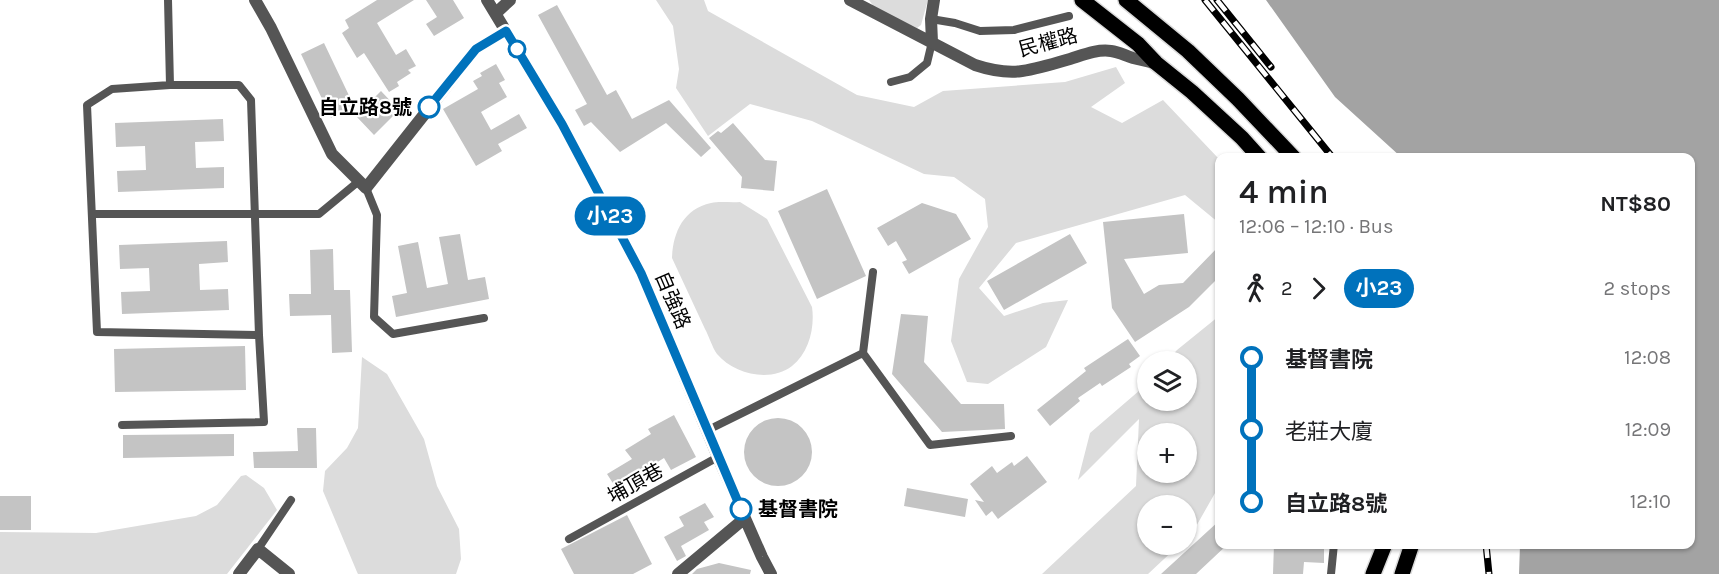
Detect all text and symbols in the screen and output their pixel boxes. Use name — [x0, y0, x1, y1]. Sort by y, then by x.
street label: 民權路 — [1016, 24, 1080, 61]
unlabelled marker — [508, 40, 526, 58]
place label: 自立路8號 — [319, 96, 412, 119]
marker: 自立路8號 — [418, 96, 440, 118]
text: 4 min — [1239, 173, 1329, 211]
text: NT$80 — [1600, 191, 1671, 217]
line badge: 小23 — [576, 196, 644, 236]
text: 小23 — [587, 204, 633, 228]
text: 12:06 – 12:10 · Bus — [1239, 215, 1394, 238]
street label: 自強路 — [650, 268, 695, 332]
icon: walk — [1239, 272, 1272, 305]
icon: forward — [1302, 272, 1335, 305]
text: 小23 — [1356, 276, 1402, 300]
text: 2 — [1281, 277, 1293, 300]
text: 2 stops — [1604, 277, 1671, 300]
text: 12:08 — [1624, 346, 1671, 369]
text: 基督書院 — [1285, 347, 1373, 373]
map controls — [1137, 351, 1197, 555]
button: layers — [1137, 351, 1197, 411]
text: 12:09 — [1625, 418, 1671, 441]
text: 老莊大廈 — [1285, 419, 1373, 445]
button: + — [1137, 423, 1197, 483]
street label: 埔頂巷 — [603, 459, 667, 508]
text: 12:10 — [1630, 490, 1671, 513]
text: 自立路8號 — [1285, 491, 1387, 517]
button: − — [1137, 495, 1197, 555]
marker: 基督書院 — [730, 498, 752, 520]
place label: 基督書院 — [758, 498, 838, 521]

